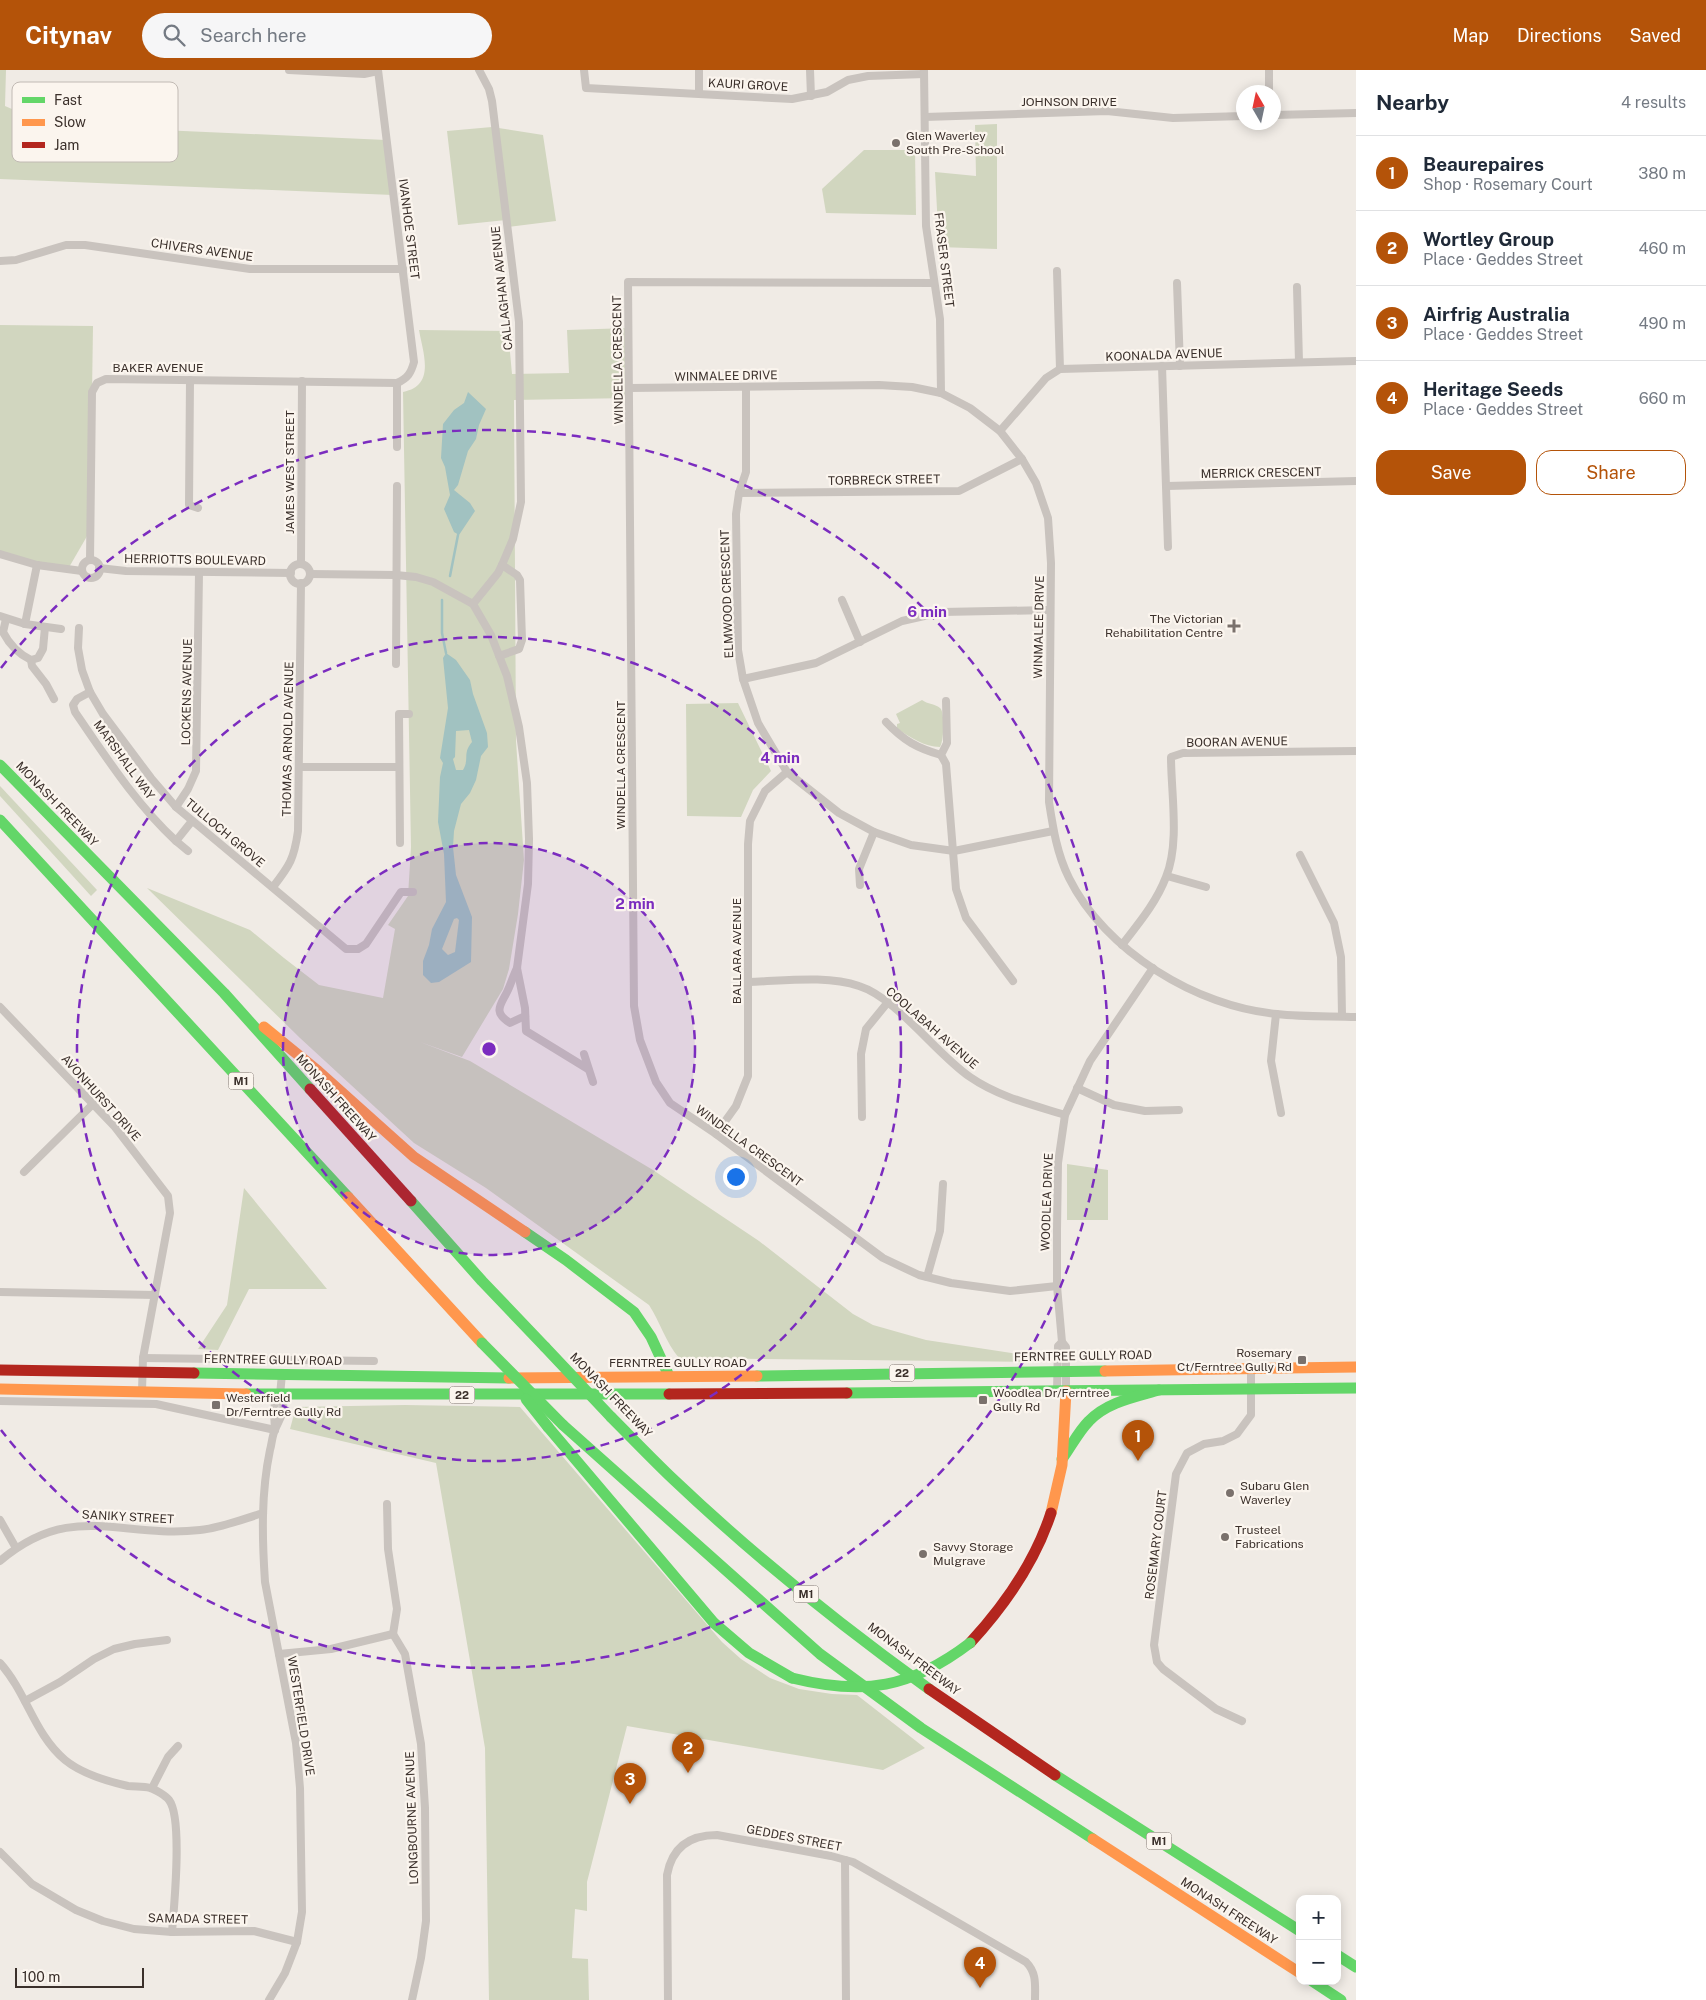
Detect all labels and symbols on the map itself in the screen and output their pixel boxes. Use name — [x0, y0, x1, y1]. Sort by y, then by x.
street label: KAURI GROVE — [708, 76, 788, 94]
legend — [12, 82, 178, 162]
north arrow — [1236, 85, 1281, 130]
text: Fast — [54, 92, 82, 108]
street label: JOHNSON DRIVE — [1021, 95, 1117, 109]
text: Slow — [54, 114, 86, 130]
place label: Glen Waverley South Pre-School — [906, 129, 1005, 157]
text: Jam — [54, 137, 79, 153]
marker: Glen Waverley South Pre-School — [890, 137, 902, 149]
street label: IVANHOE STREET — [396, 178, 422, 280]
street label: FRASER STREET — [931, 212, 957, 308]
street label: CALLAGHAN AVENUE — [489, 225, 515, 351]
street label: CHIVERS AVENUE — [150, 236, 254, 264]
street label: WINDELLA CRESCENT — [610, 295, 626, 425]
street label: KOONALDA AVENUE — [1105, 346, 1223, 364]
street label: BAKER AVENUE — [113, 361, 203, 375]
street label: WINMALEE DRIVE — [674, 368, 778, 384]
street label: JAMES WEST STREET — [283, 410, 297, 534]
street label: MERRICK CRESCENT — [1200, 465, 1322, 481]
street label: TORBRECK STREET — [828, 472, 940, 488]
street label: ELMWOOD CRESCENT — [718, 529, 736, 659]
street label: HERRIOTTS BOULEVARD — [124, 552, 266, 568]
street label: WINMALEE DRIVE — [1031, 575, 1047, 679]
text: 6 min — [907, 603, 947, 620]
place label: The Victorian Rehabilitation Centre — [1105, 612, 1223, 640]
marker: The Victorian Rehabilitation Centre — [1227, 619, 1241, 633]
street label: LOCKENS AVENUE — [179, 638, 195, 746]
street label: THOMAS ARNOLD AVENUE — [280, 661, 296, 817]
street label: WINDELLA CRESCENT — [614, 701, 628, 829]
street label: MARSHALL WAY — [91, 718, 158, 803]
street label: BOORAN AVENUE — [1186, 734, 1288, 750]
text: 4 min — [760, 749, 800, 766]
street label: MONASH FREEWAY — [13, 759, 101, 850]
street label: TULLOCH GROVE — [182, 796, 268, 870]
text: 2 min — [615, 895, 655, 912]
street label: BALLARA AVENUE — [730, 898, 744, 1004]
street label: COOLABAH AVENUE — [883, 984, 981, 1072]
centre of rings — [480, 1040, 498, 1058]
street label: AVONHURST DRIVE — [58, 1052, 144, 1144]
street label: MONASH FREEWAY — [293, 1052, 379, 1145]
road number: M1 — [228, 1072, 254, 1089]
street label: WINDELLA CRESCENT — [693, 1102, 805, 1190]
street label: WOODLEA DRIVE — [1038, 1153, 1056, 1251]
your location — [723, 1164, 749, 1190]
place label: Rosemary Ct/Ferntree Gully Rd — [1177, 1346, 1293, 1374]
street label: FERNTREE GULLY ROAD — [1014, 1348, 1152, 1364]
street label: MONASH FREEWAY — [567, 1350, 655, 1441]
street label: FERNTREE GULLY ROAD — [204, 1352, 342, 1368]
marker: Rosemary Ct/Ferntree Gully Rd — [1296, 1354, 1308, 1366]
street label: FERNTREE GULLY ROAD — [609, 1356, 747, 1370]
road number: 22 — [890, 1365, 914, 1382]
road number: 22 — [450, 1386, 474, 1404]
place label: Woodlea Dr/Ferntree Gully Rd — [993, 1386, 1110, 1414]
place label: Westerfield Dr/Ferntree Gully Rd — [226, 1391, 341, 1419]
marker: Woodlea Dr/Ferntree Gully Rd — [977, 1394, 989, 1406]
marker: Westerfield Dr/Ferntree Gully Rd — [210, 1399, 222, 1411]
pin: 1 — [1122, 1420, 1154, 1461]
place label: Subaru Glen Waverley — [1240, 1479, 1309, 1507]
marker: Subaru Glen Waverley — [1224, 1487, 1236, 1499]
street label: ROSEMARY COURT — [1142, 1490, 1170, 1600]
street label: SANIKY STREET — [81, 1508, 175, 1526]
place label: Trusteel Fabrications — [1235, 1523, 1304, 1551]
marker: Trusteel Fabrications — [1219, 1531, 1231, 1543]
place label: Savvy Storage Mulgrave — [933, 1540, 1014, 1568]
marker: Savvy Storage Mulgrave — [917, 1548, 929, 1560]
road number: M1 — [794, 1586, 818, 1602]
street label: MONASH FREEWAY — [865, 1620, 964, 1699]
street label: WESTERFIELD DRIVE — [285, 1655, 317, 1777]
pin: 2 — [672, 1732, 704, 1773]
street label: LONGBOURNE AVENUE — [403, 1751, 421, 1885]
pin: 3 — [614, 1763, 646, 1804]
street label: GEDDES STREET — [745, 1822, 843, 1854]
road number: M1 — [1146, 1832, 1172, 1850]
street label: MONASH FREEWAY — [1178, 1875, 1280, 1948]
street label: SAMADA STREET — [148, 1911, 248, 1927]
pin: 4 — [964, 1947, 996, 1988]
scale bar — [15, 1965, 144, 1988]

